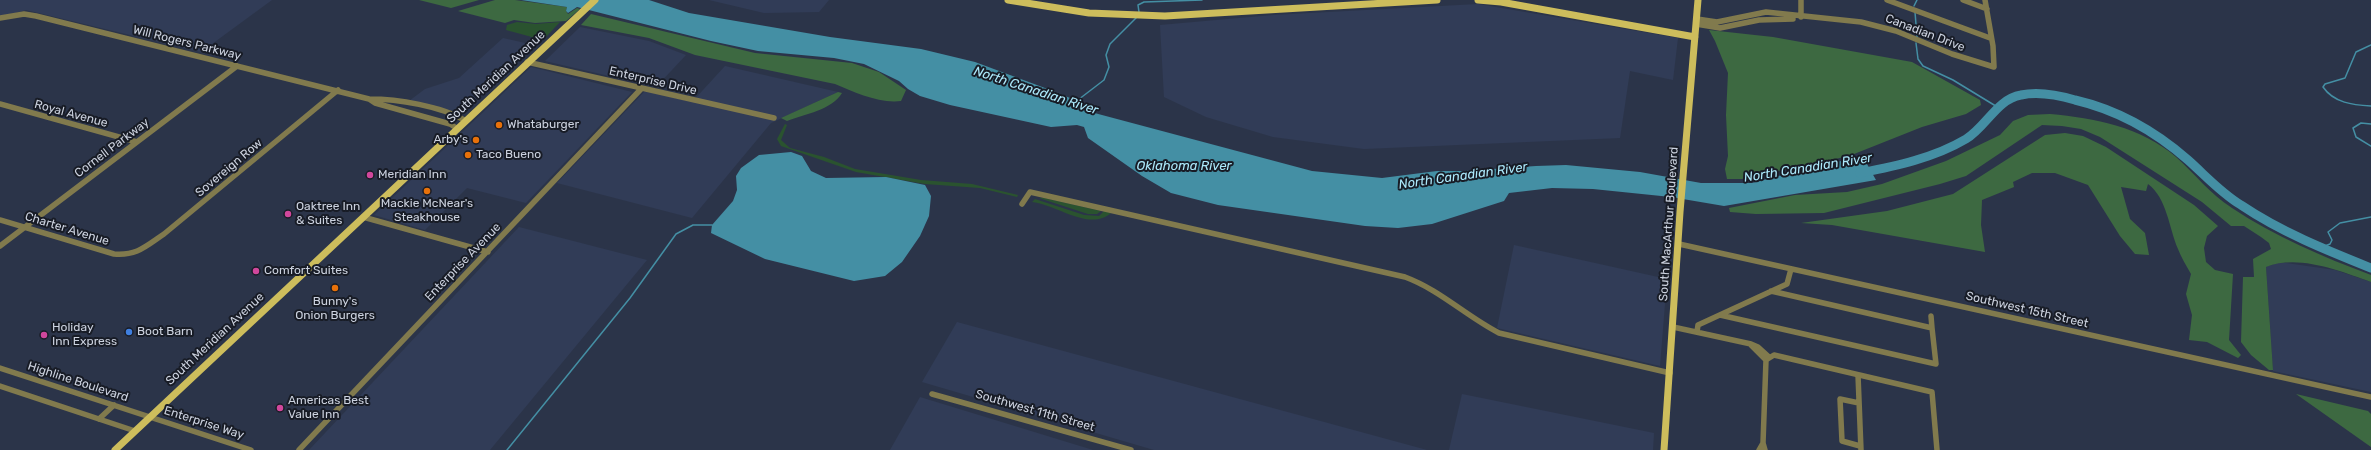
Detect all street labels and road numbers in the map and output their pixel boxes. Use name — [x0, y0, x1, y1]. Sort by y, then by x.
street label: Canadian Drive — [1883, 11, 1967, 55]
street label: Will Rogers Parkway — [131, 23, 243, 63]
street label: South Meridian Avenue — [444, 28, 548, 126]
street label: Enterprise Drive — [608, 64, 698, 98]
street label: Royal Avenue — [33, 97, 109, 131]
street label: Cornell Parkway — [72, 115, 152, 181]
street label: Sovereign Row — [193, 136, 265, 200]
street label: South MacArthur Boulevard — [1656, 146, 1682, 302]
street label: Charter Avenue — [23, 209, 111, 249]
street label: Enterprise Avenue — [422, 220, 504, 304]
street label: Southwest 15th Street — [1964, 289, 2090, 331]
street label: South Meridian Avenue — [163, 290, 267, 388]
street label: Highline Boulevard — [26, 359, 130, 405]
street label: Southwest 11th Street — [974, 387, 1096, 435]
street label: Enterprise Way — [162, 403, 246, 443]

